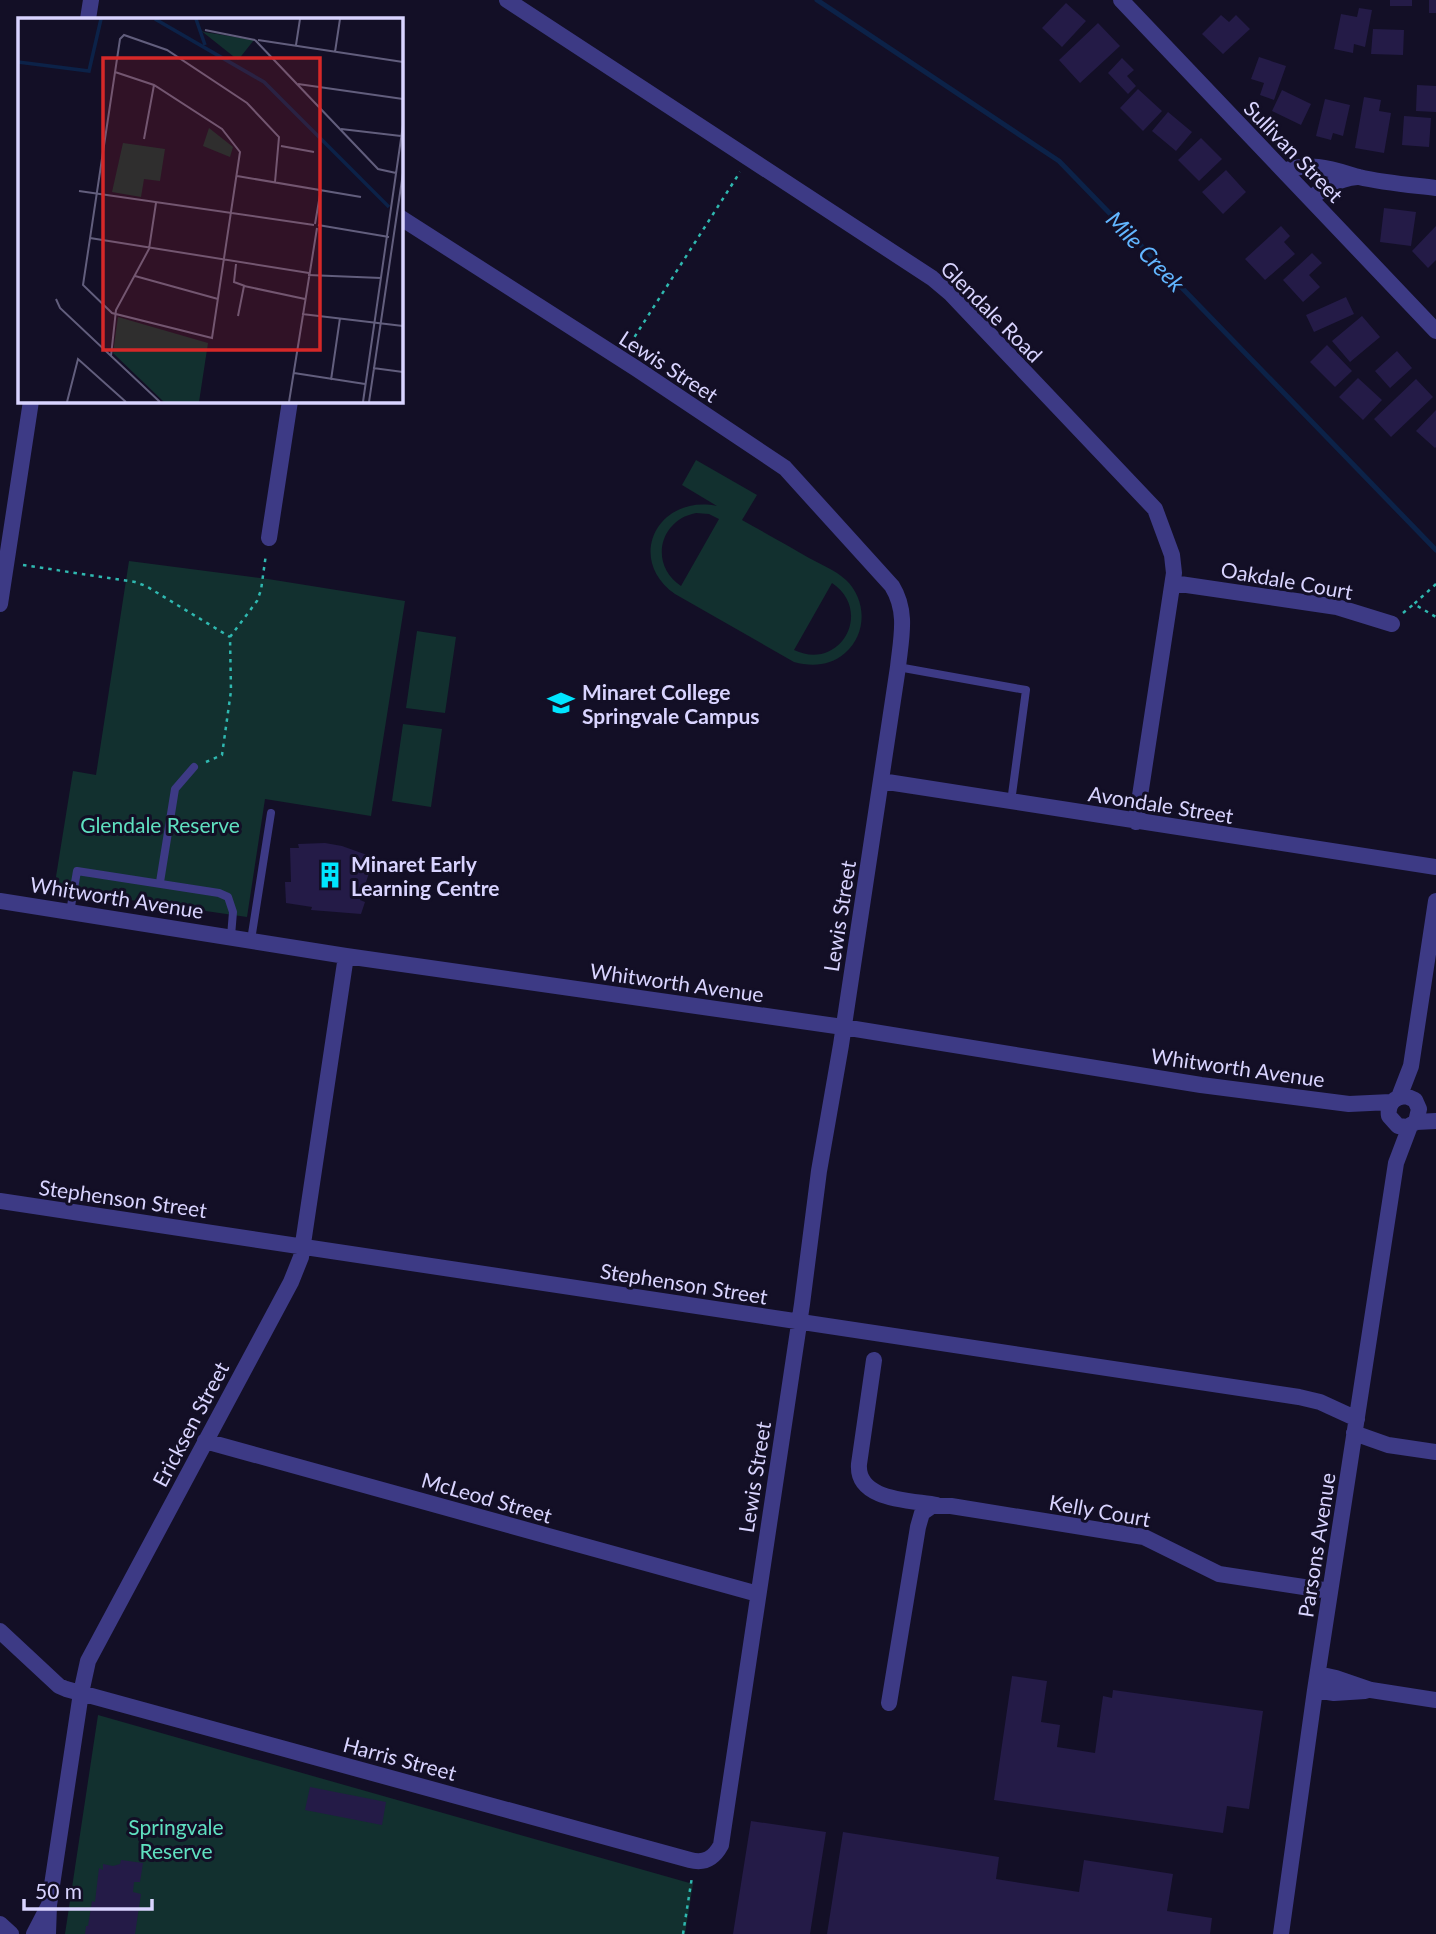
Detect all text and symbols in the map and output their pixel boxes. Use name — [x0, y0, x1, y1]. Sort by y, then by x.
inset map — [18, 18, 402, 402]
street label: Sullivan Street — [1239, 95, 1349, 207]
water label: Mile Creek — [1101, 205, 1192, 298]
street label: Glendale Road — [936, 255, 1048, 367]
street label: Lewis Street — [615, 325, 723, 407]
street label: Oakdale Court — [1219, 556, 1355, 604]
place label: Minaret College Springvale Campus — [582, 679, 760, 728]
school or university icon: Minaret College Springvale Campus — [546, 688, 576, 718]
street label: Avondale Street — [1087, 780, 1236, 828]
park label: Glendale Reserve — [80, 812, 240, 837]
place label: Minaret Early Learning Centre — [351, 851, 499, 900]
street label: Lewis Street — [818, 858, 860, 973]
building icon: Minaret Early Learning Centre — [315, 860, 345, 890]
street label: Whitworth Avenue — [28, 871, 206, 923]
street label: Whitworth Avenue — [588, 957, 766, 1007]
street label: Whitworth Avenue — [1149, 1042, 1327, 1092]
street label: Stephenson Street — [37, 1174, 209, 1222]
street label: Stephenson Street — [599, 1257, 770, 1309]
street label: Ericksen Street — [147, 1357, 234, 1491]
street label: Lewis Street — [733, 1419, 775, 1534]
street label: McLeod Street — [419, 1466, 556, 1528]
street label: Parsons Avenue — [1292, 1471, 1340, 1619]
street label: Kelly Court — [1047, 1489, 1153, 1531]
street label: Harris Street — [341, 1731, 460, 1785]
park label: Springvale Reserve — [128, 1814, 224, 1863]
scale bar — [24, 1868, 152, 1912]
text: 50 m — [35, 1878, 82, 1903]

